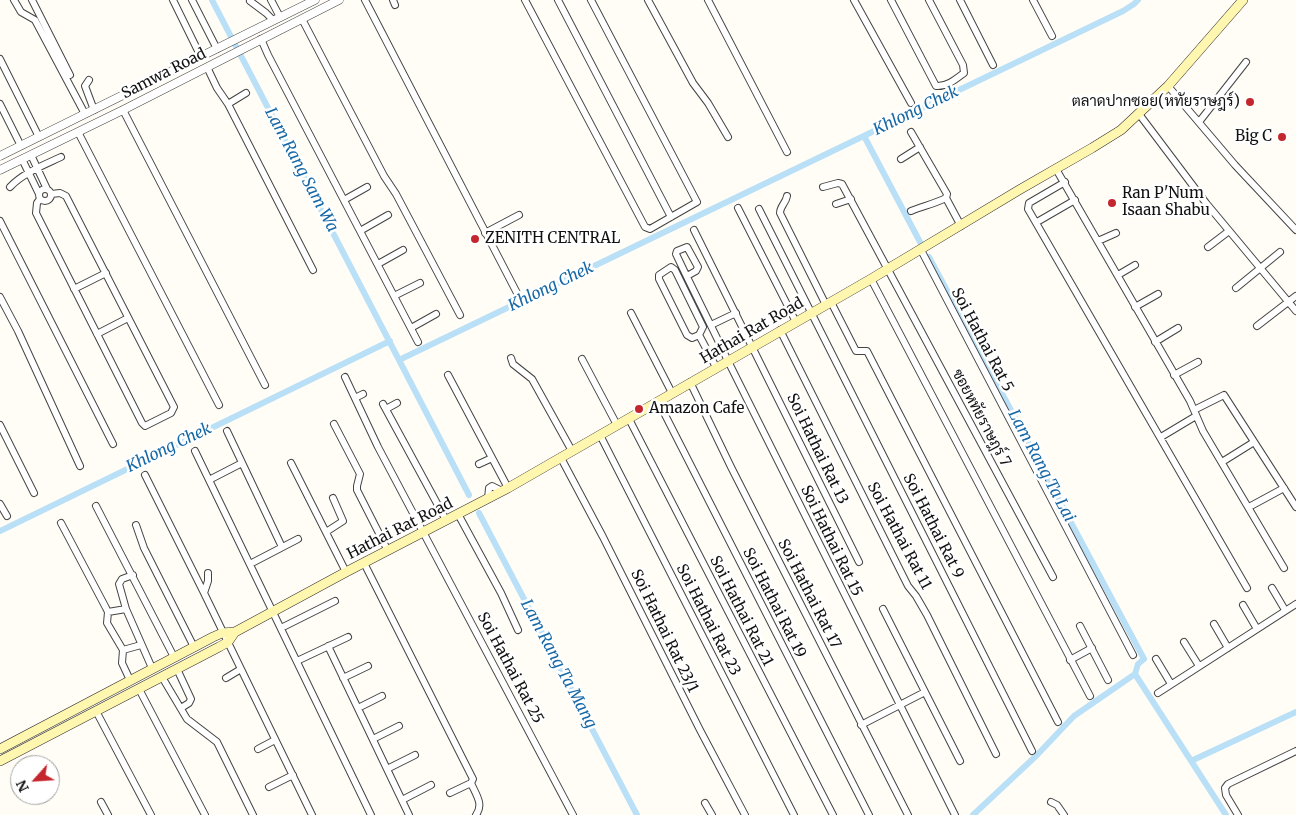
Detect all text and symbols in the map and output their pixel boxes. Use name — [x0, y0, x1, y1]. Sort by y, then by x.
street label: Samwa Road — [119, 45, 209, 103]
water label: Khlong Chek — [870, 82, 962, 140]
place label: ตลาดปากซอย(หทัยราษฎร์) — [1072, 93, 1240, 111]
marker: ตลาดปากซอย(หทัยราษฎร์) — [1244, 96, 1256, 108]
water label: Lam Rang Sam Wa — [260, 105, 342, 235]
place label: Big C — [1235, 128, 1272, 146]
marker: Big C — [1276, 131, 1288, 143]
place label: Ran P'Num Isaan Shabu — [1122, 185, 1210, 220]
marker: Ran P'Num Isaan Shabu — [1106, 197, 1118, 209]
place label: ZENITH CENTRAL — [485, 230, 620, 248]
marker: ZENITH CENTRAL — [469, 233, 481, 245]
water label: Khlong Chek — [505, 258, 597, 316]
street label: Soi Hathai Rat 5 — [947, 285, 1017, 395]
street label: Hathai Rat Road — [697, 294, 807, 368]
street label: ซอยหทัยราษฎร์ 7 — [948, 366, 1014, 470]
street label: Soi Hathai Rat 13 — [782, 391, 852, 507]
place label: Amazon Cafe — [649, 400, 744, 418]
marker: Amazon Cafe — [633, 403, 645, 415]
water label: Lam Rang Ta Lai — [1003, 407, 1079, 525]
water label: Khlong Chek — [123, 419, 215, 477]
street label: Soi Hathai Rat 9 — [899, 471, 967, 581]
street label: Soi Hathai Rat 11 — [863, 479, 935, 593]
street label: Soi Hathai Rat 15 — [796, 483, 866, 599]
street label: Hathai Rat Road — [344, 495, 456, 563]
street label: Soi Hathai Rat 17 — [774, 536, 844, 652]
street label: Soi Hathai Rat 19 — [738, 545, 810, 661]
street label: Soi Hathai Rat 21 — [705, 553, 777, 669]
street label: Soi Hathai Rat 23 — [672, 561, 744, 679]
street label: Soi Hathai Rat 23/1 — [626, 567, 702, 695]
water label: Lam Rang Ta Mang — [516, 596, 600, 732]
street label: Soi Hathai Rat 25 — [473, 609, 547, 727]
north arrow — [10, 755, 60, 805]
text: N — [12, 777, 33, 795]

